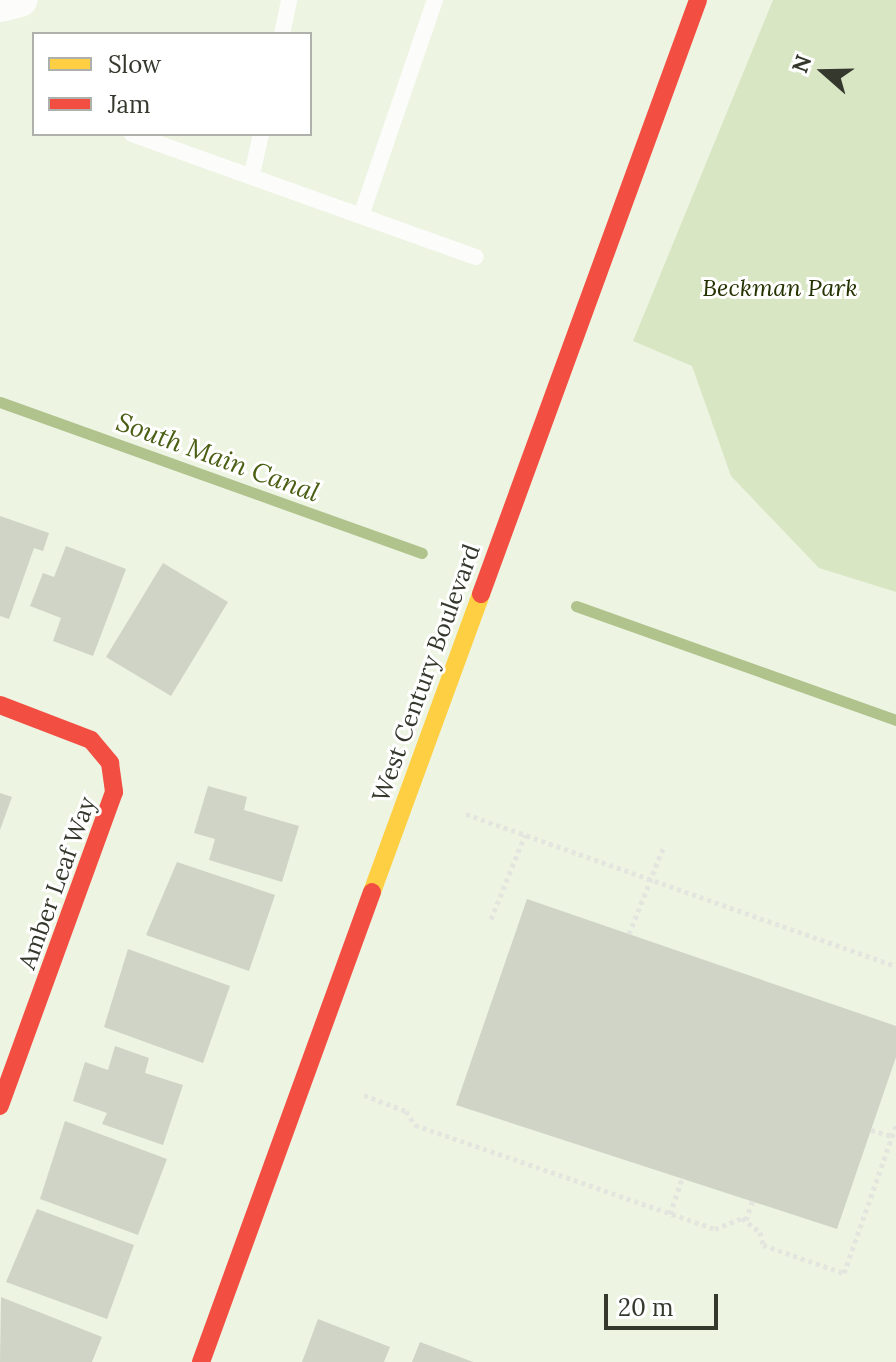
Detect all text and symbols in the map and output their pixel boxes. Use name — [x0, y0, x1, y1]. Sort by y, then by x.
legend — [32, 32, 312, 136]
north arrow — [784, 32, 864, 112]
text: Slow — [108, 49, 161, 80]
text: N — [785, 51, 818, 77]
text: Jam — [108, 89, 150, 120]
park label: Beckman Park — [702, 274, 858, 302]
water label: South Main Canal — [112, 406, 324, 508]
street label: West Century Boulevard — [366, 540, 486, 806]
street label: Amber Leaf Way — [12, 793, 102, 973]
scale bar — [608, 1278, 722, 1328]
text: 20 m — [618, 1292, 674, 1323]

